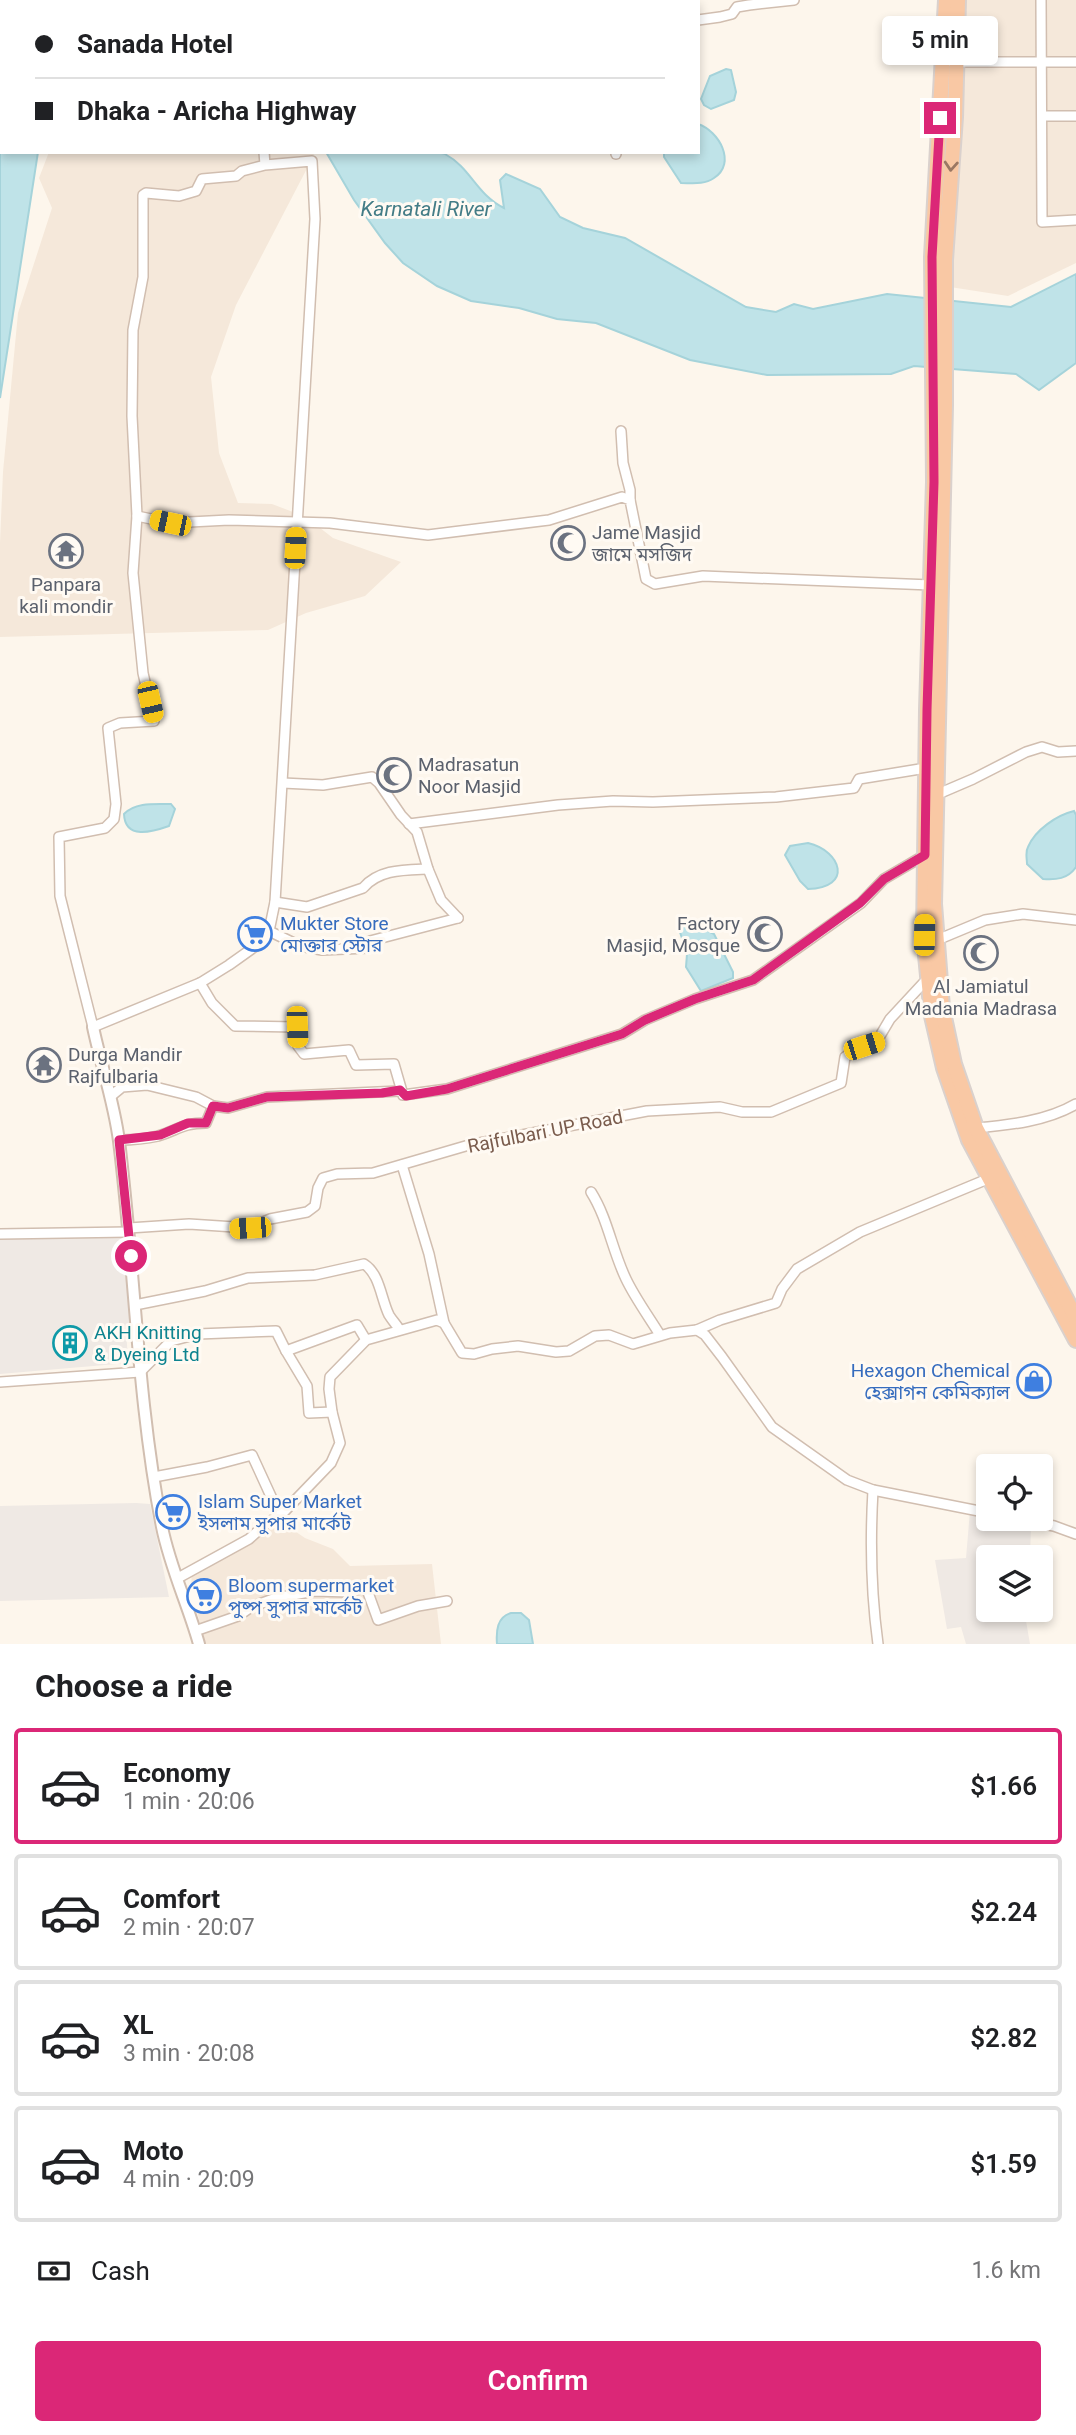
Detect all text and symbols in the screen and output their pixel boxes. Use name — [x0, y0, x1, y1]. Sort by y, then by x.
callout: 5 min — [882, 17, 998, 66]
text: 5 min — [911, 27, 969, 54]
text: Sanada Hotel — [77, 29, 233, 59]
text: Dhaka - Aricha Highway — [77, 96, 356, 126]
route end — [924, 102, 956, 134]
one-way arrow — [944, 161, 959, 172]
water label: Karnatali River — [361, 197, 493, 221]
car — [148, 508, 193, 538]
place label: Jame Masjid জামে মসজিদ — [591, 521, 701, 566]
mosque icon: Jame Masjid জামে মসজিদ — [549, 524, 587, 562]
car — [284, 526, 307, 570]
temple icon: Panpara kali mondir — [47, 532, 85, 570]
place label: Panpara kali mondir — [19, 573, 113, 618]
car — [136, 679, 165, 725]
place label: Madrasatun Noor Masjid — [418, 753, 521, 798]
mosque icon: Madrasatun Noor Masjid — [375, 756, 413, 794]
place label: Mukter Store মোক্তার স্টোর — [280, 912, 389, 957]
place label: Factory Masjid, Mosque — [606, 912, 740, 957]
car — [914, 914, 935, 956]
supermarket icon: Mukter Store মোক্তার স্টোর — [236, 915, 274, 953]
mosque icon: Factory Masjid, Mosque — [746, 915, 784, 953]
mosque icon: Al Jamiatul Madania Madrasa — [962, 934, 1000, 972]
place label: Al Jamiatul Madania Madrasa — [905, 975, 1057, 1020]
car — [286, 1006, 309, 1048]
car — [841, 1030, 888, 1062]
place label: Durga Mandir Rajfulbaria — [68, 1043, 183, 1088]
temple icon: Durga Mandir Rajfulbaria — [25, 1046, 63, 1084]
street label: Rajfulbari UP Road — [466, 1105, 625, 1158]
car — [229, 1216, 272, 1240]
route start — [115, 1240, 147, 1272]
place label: AKH Knitting & Dyeing Ltd — [94, 1321, 202, 1366]
building icon: AKH Knitting & Dyeing Ltd — [51, 1324, 89, 1362]
place label: Hexagon Chemical হেক্সাগন কেমিক্যাল — [851, 1359, 1011, 1404]
shop icon: Hexagon Chemical হেক্সাগন কেমিক্যাল — [1015, 1362, 1053, 1400]
map controls — [976, 1454, 1053, 1622]
button: locate — [976, 1454, 1053, 1531]
place label: Islam Super Market ইসলাম সুপার মার্কেট — [197, 1490, 362, 1535]
supermarket icon: Islam Super Market ইসলাম সুপার মার্কেট — [154, 1493, 192, 1531]
button: layers — [976, 1545, 1053, 1622]
place label: Bloom supermarket পুষ্প সুপার মার্কেট — [228, 1574, 394, 1619]
supermarket icon: Bloom supermarket পুষ্প সুপার মার্কেট — [185, 1577, 223, 1615]
text: Choose a ride — [35, 1667, 232, 1705]
icon: car — [39, 1755, 102, 1818]
text: Economy — [123, 1758, 230, 1788]
text: $1.66 — [970, 1771, 1037, 1801]
text: 1 min · 20:06 — [123, 1788, 255, 1815]
icon: car — [39, 1881, 102, 1944]
text: Comfort — [123, 1884, 220, 1914]
text: $2.24 — [970, 1897, 1037, 1927]
text: 2 min · 20:07 — [123, 1914, 255, 1941]
icon: car — [39, 2007, 102, 2070]
text: XL — [123, 2010, 154, 2040]
text: $2.82 — [970, 2023, 1037, 2053]
text: 3 min · 20:08 — [123, 2040, 255, 2067]
icon: car — [39, 2133, 102, 2196]
text: Moto — [123, 2136, 184, 2166]
text: $1.59 — [970, 2149, 1037, 2179]
text: 4 min · 20:09 — [123, 2166, 255, 2193]
icon: cash — [35, 2252, 73, 2290]
text: Cash — [91, 2256, 150, 2286]
text: 1.6 km — [972, 2257, 1041, 2284]
button: Confirm — [35, 2341, 1041, 2421]

